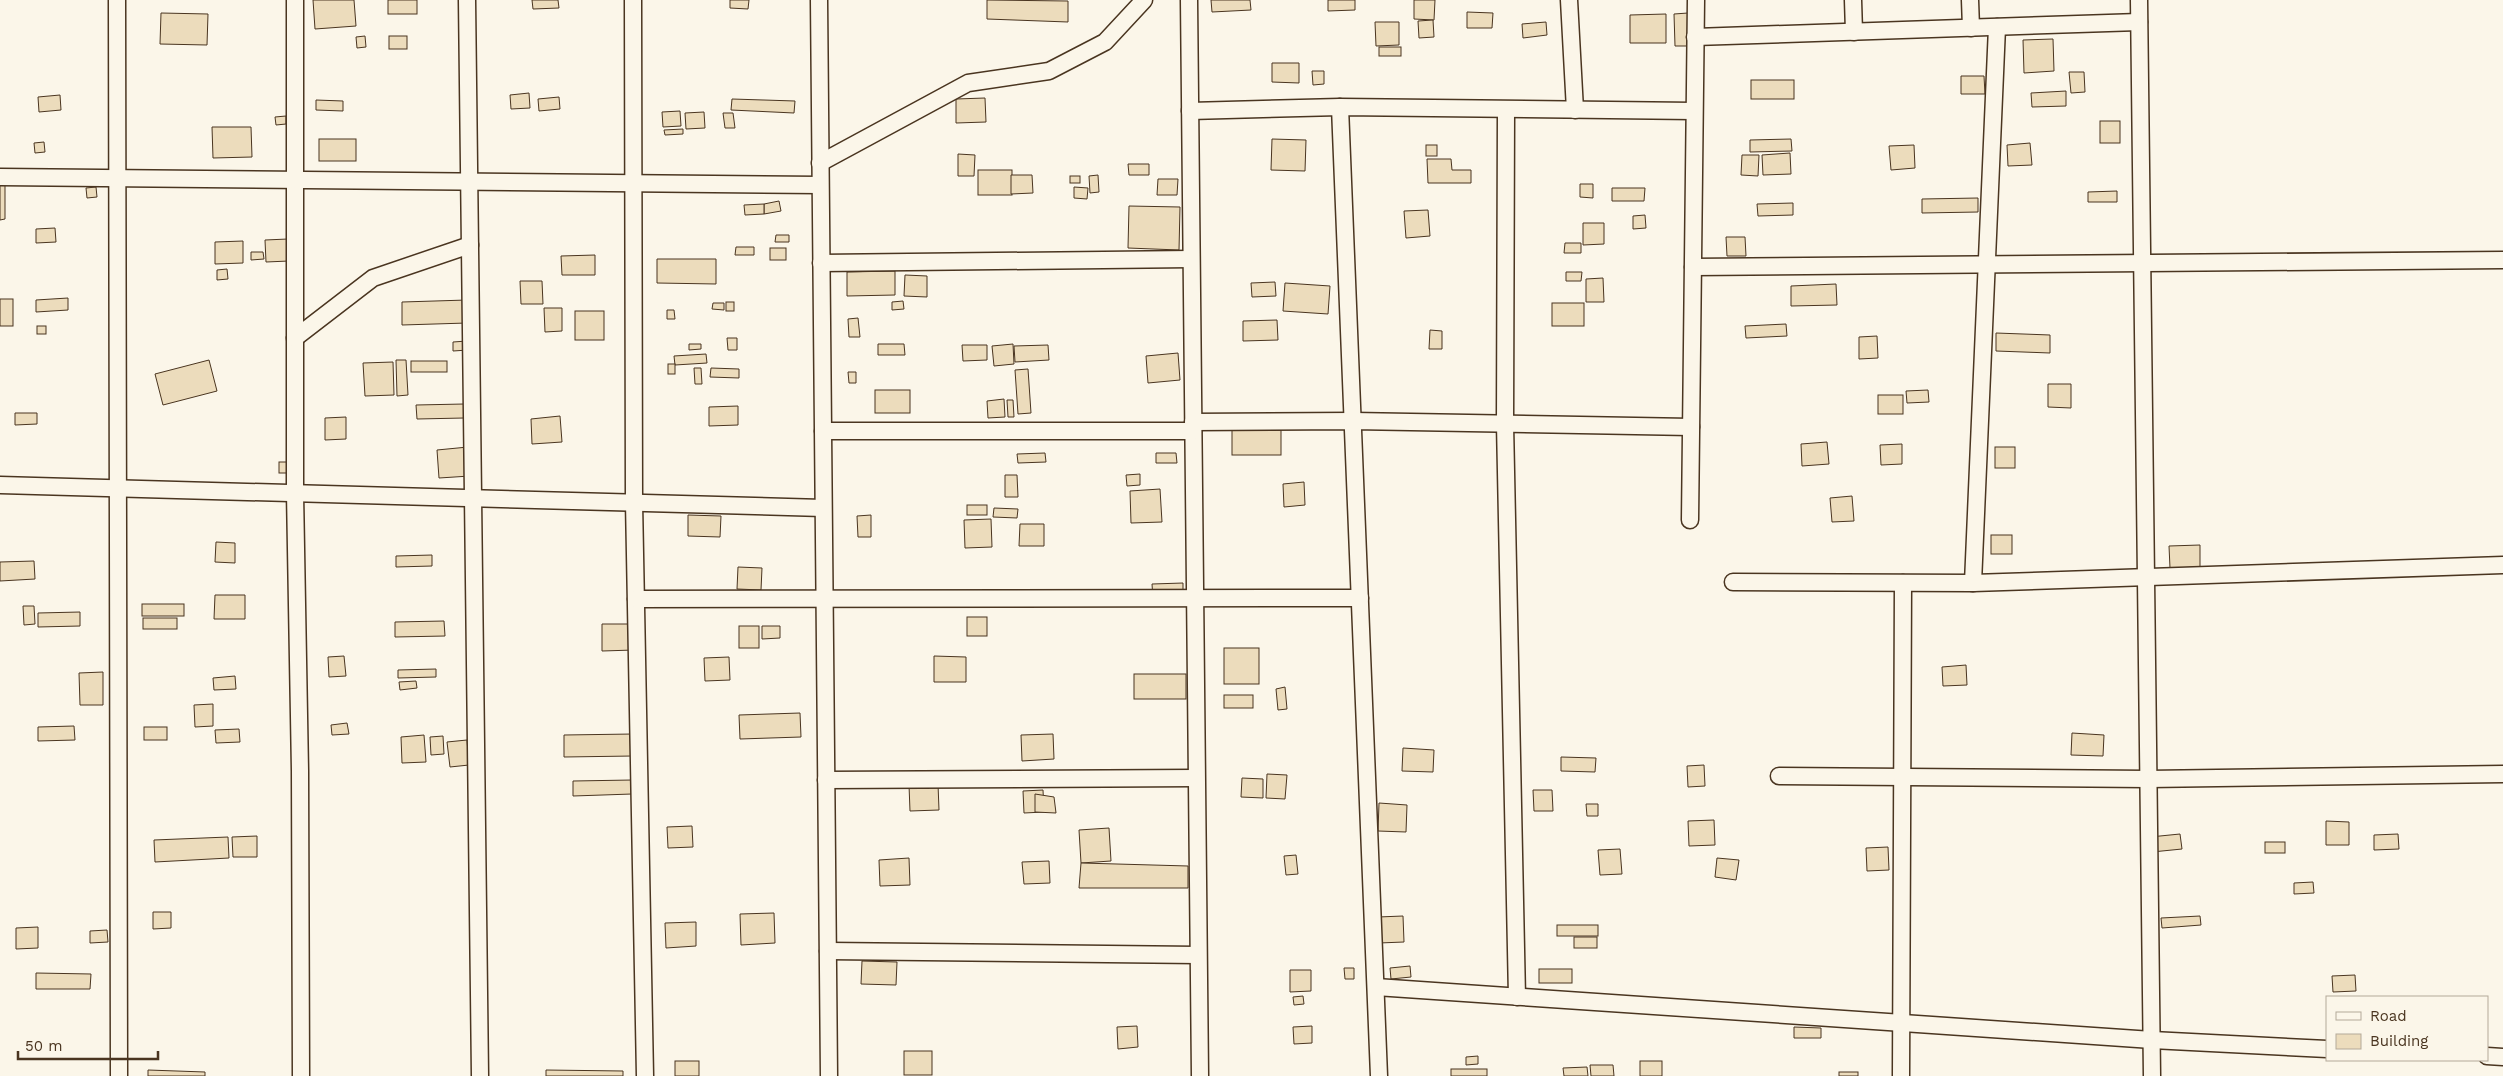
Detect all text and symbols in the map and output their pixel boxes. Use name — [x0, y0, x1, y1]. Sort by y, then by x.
legend — [2326, 996, 2488, 1061]
text: Road — [2370, 1007, 2407, 1025]
scale bar — [18, 1028, 158, 1060]
text: Building — [2370, 1032, 2428, 1050]
text: 50 m — [25, 1037, 62, 1055]

